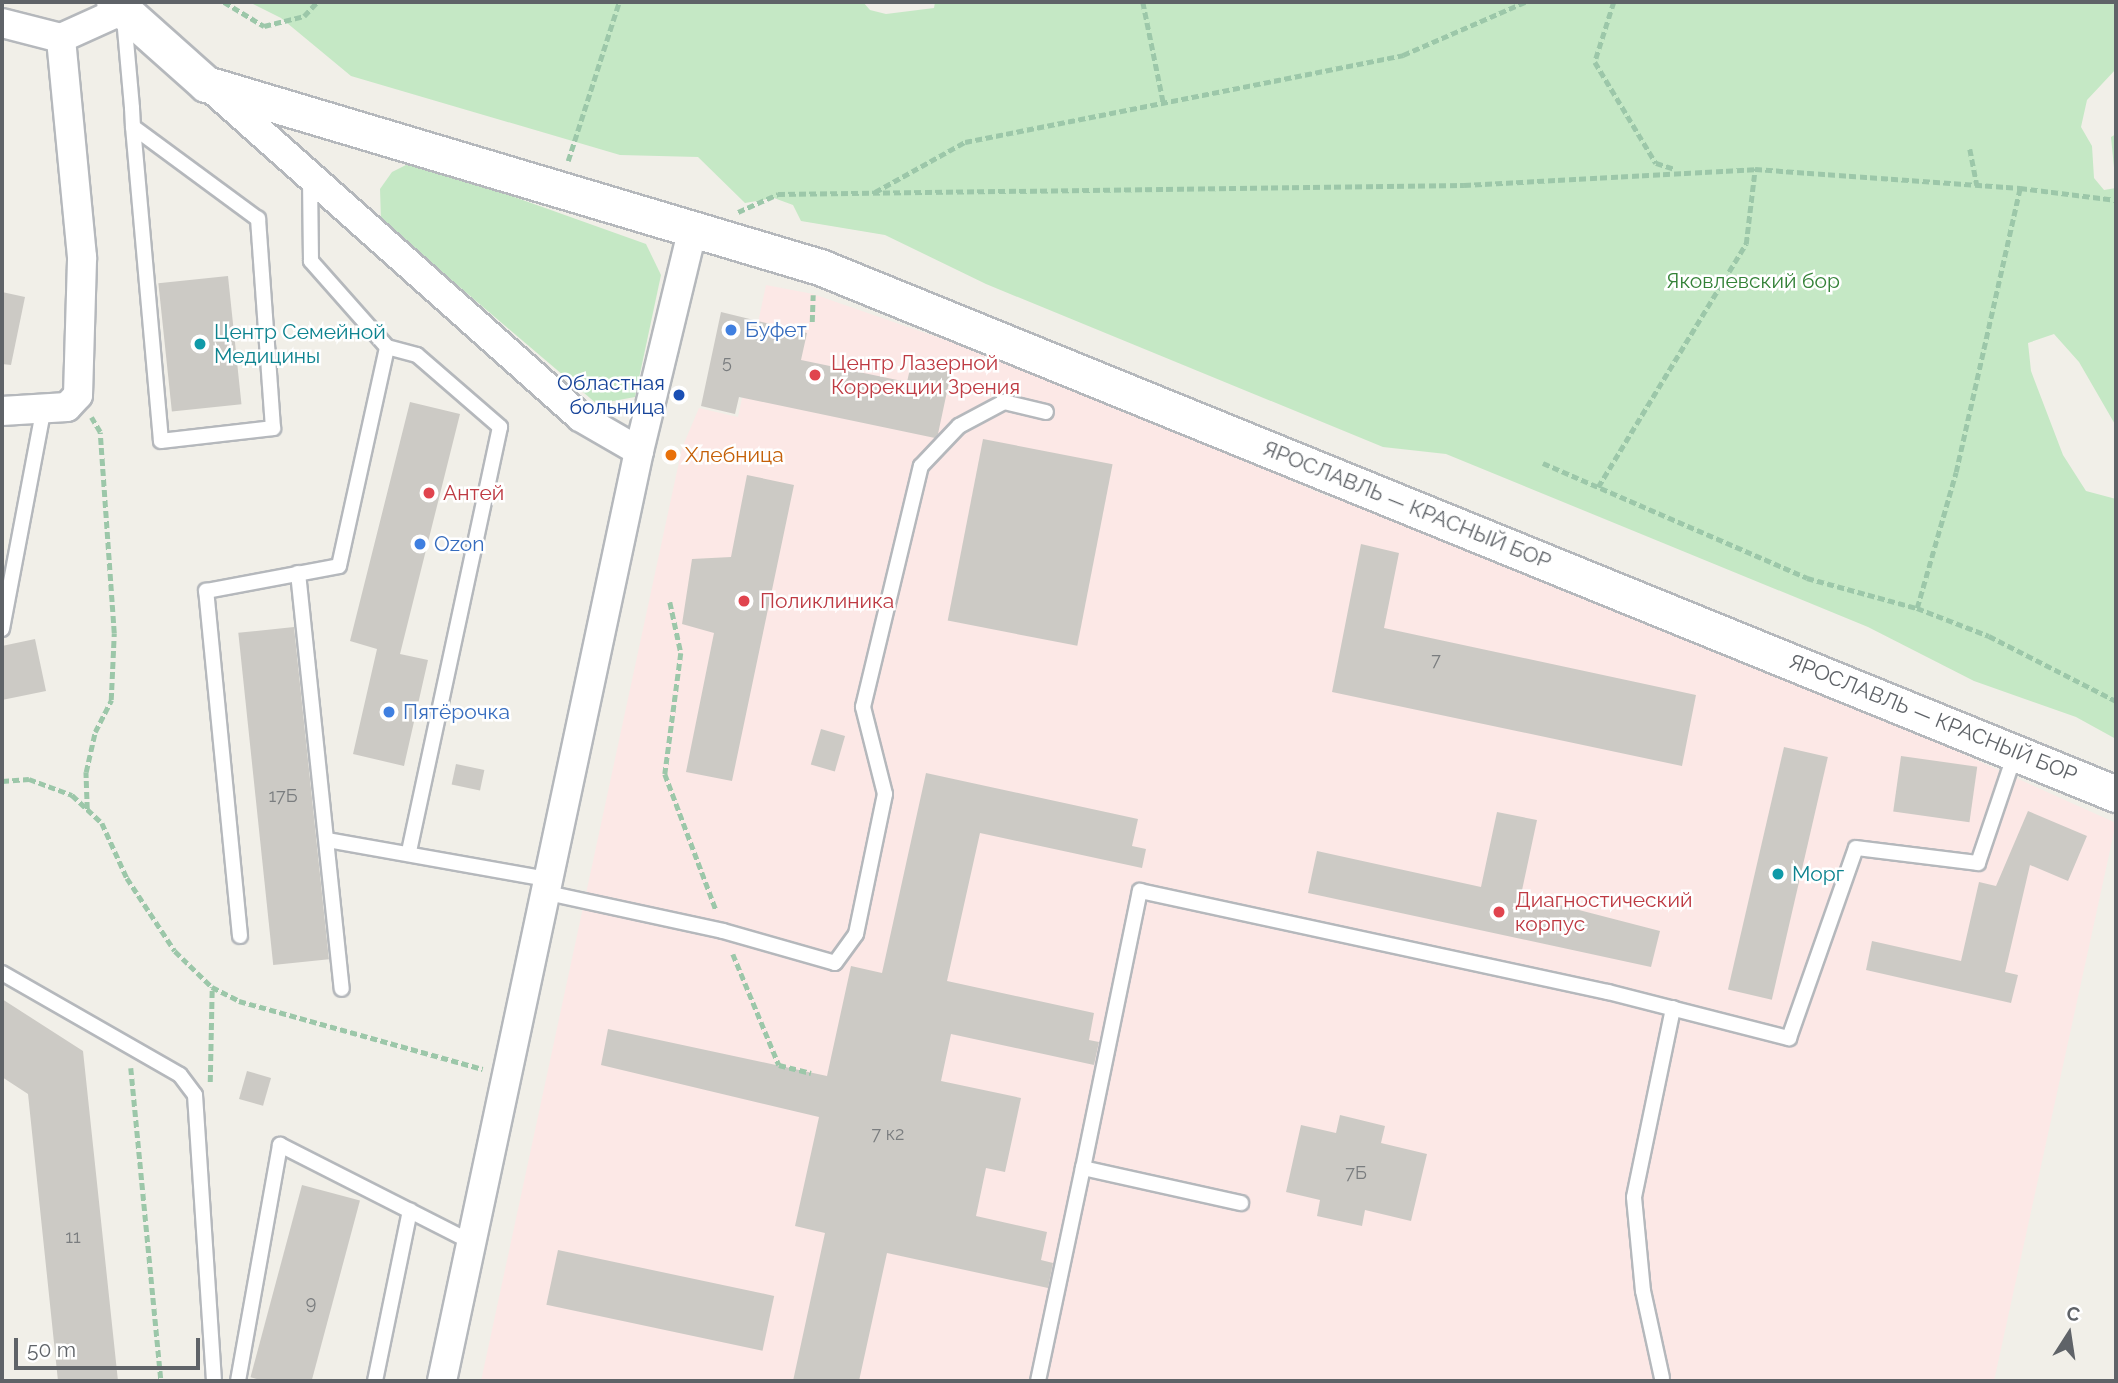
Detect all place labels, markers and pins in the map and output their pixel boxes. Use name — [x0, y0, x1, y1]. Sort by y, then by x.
place label: Буфет — [745, 317, 807, 343]
place label: Центр Семейной Медицины — [214, 319, 386, 369]
marker: Буфет — [723, 322, 739, 338]
marker: Центр Семейной Медицины — [192, 336, 208, 352]
place label: Центр Лазерной Коррекции Зрения — [831, 350, 1020, 400]
marker: Центр Лазерной Коррекции Зрения — [805, 365, 825, 385]
place label: Областная больница — [557, 370, 665, 420]
marker: Областная больница — [671, 387, 687, 403]
place label: Хлебница — [685, 442, 784, 468]
marker: Хлебница — [663, 447, 679, 463]
place label: Антей — [443, 480, 504, 506]
marker: Антей — [421, 485, 437, 501]
place label: Ozon — [434, 531, 485, 557]
marker: Ozon — [412, 536, 428, 552]
place label: Поликлиника — [760, 588, 894, 614]
marker: Поликлиника — [734, 591, 754, 611]
place label: Пятёрочка — [403, 699, 510, 725]
marker: Пятёрочка — [381, 704, 397, 720]
place label: Морг — [1792, 861, 1844, 887]
marker: Морг — [1770, 866, 1786, 882]
place label: Диагностический корпус — [1515, 887, 1692, 937]
marker: Диагностический корпус — [1489, 902, 1509, 922]

